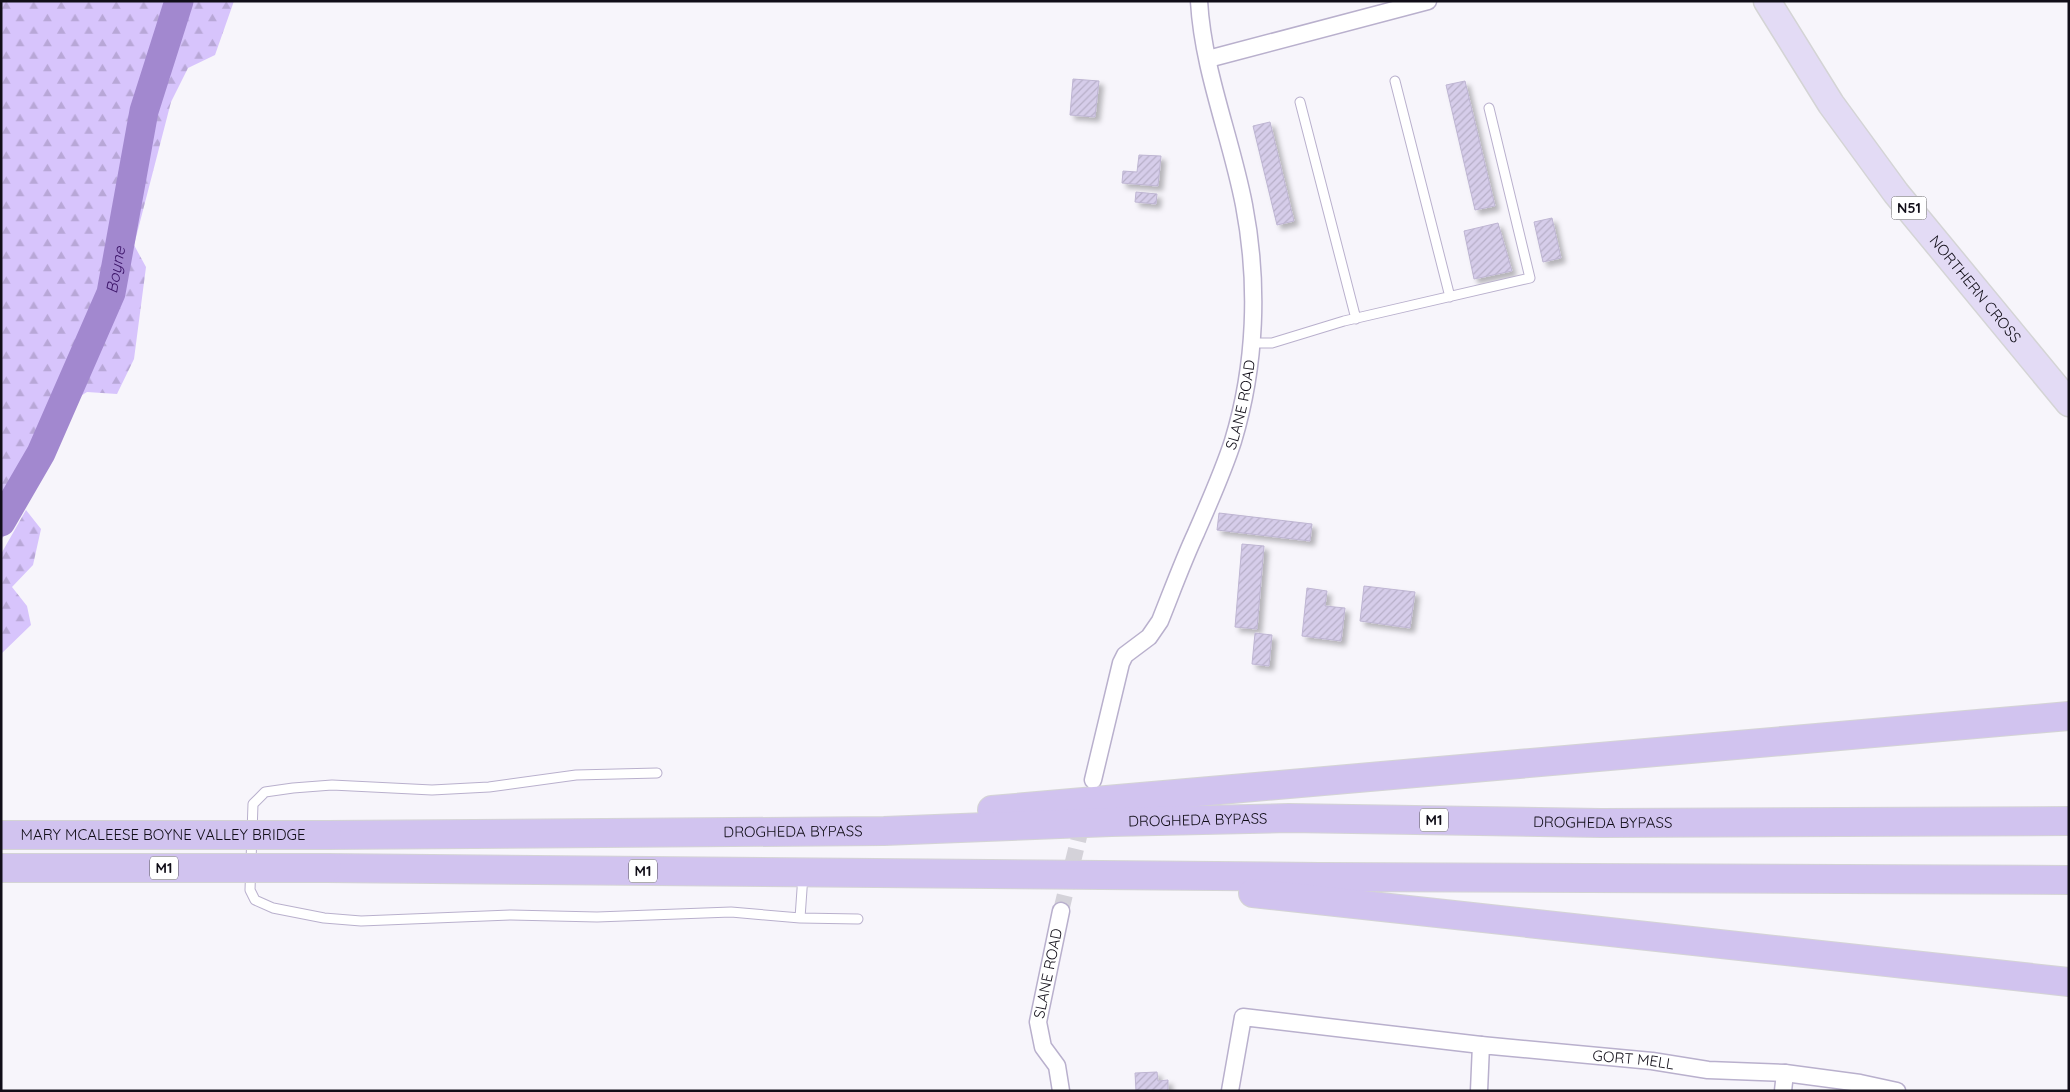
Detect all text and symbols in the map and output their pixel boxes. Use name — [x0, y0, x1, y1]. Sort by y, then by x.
road number: N51 — [1892, 197, 1926, 220]
street label: NORTHERN CROSS — [1926, 231, 2025, 346]
water label: Boyne — [101, 244, 129, 295]
street label: SLANE ROAD — [1221, 359, 1259, 452]
street label: DROGHEDA BYPASS — [1128, 808, 1268, 831]
road number: M1 — [1420, 808, 1448, 832]
street label: DROGHEDA BYPASS — [1533, 812, 1672, 832]
street label: DROGHEDA BYPASS — [723, 821, 863, 841]
street label: MARY MCALEESE BOYNE VALLEY BRIDGE — [21, 825, 305, 844]
road number: M1 — [150, 856, 178, 880]
road number: M1 — [629, 859, 657, 882]
street label: SLANE ROAD — [1029, 926, 1066, 1020]
street label: GORT MELL — [1592, 1045, 1675, 1073]

